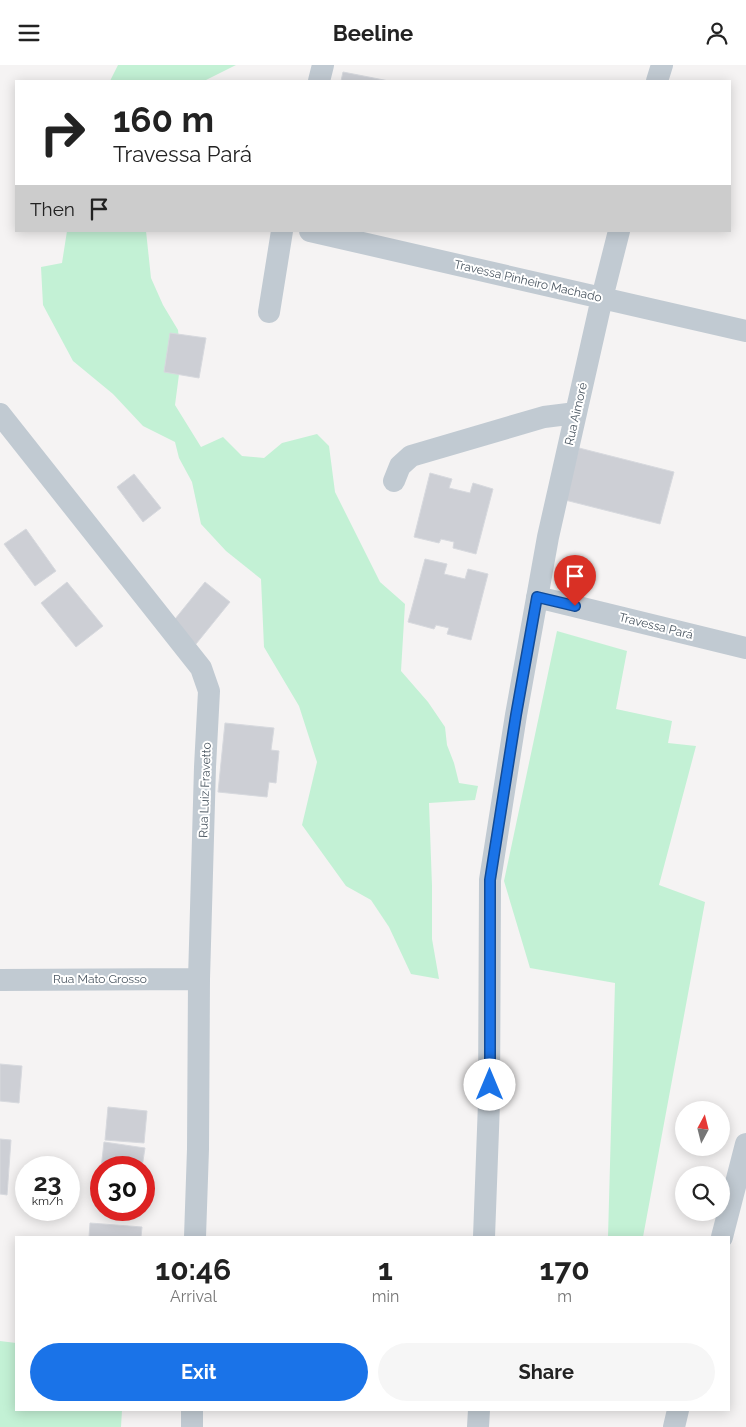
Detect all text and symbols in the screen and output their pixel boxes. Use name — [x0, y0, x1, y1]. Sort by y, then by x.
icon: menu — [15, 19, 43, 47]
icon: person — [703, 19, 731, 47]
text: Beeline — [333, 20, 413, 46]
text: 160 m — [113, 99, 214, 140]
icon: right — [30, 100, 95, 165]
text: Travessa Pará — [113, 141, 252, 167]
icon: arrive — [85, 195, 113, 223]
text: Then — [30, 198, 75, 220]
street label: Travessa Pinheiro Machado — [453, 257, 603, 305]
street label: Rua Aimoré — [562, 381, 590, 447]
pin — [554, 555, 596, 606]
icon: arrive — [561, 562, 589, 590]
street label: Travessa Pará — [618, 610, 694, 642]
street label: Rua Luiz Fravetto — [196, 742, 214, 838]
street label: Rua Mato Grosso — [53, 972, 147, 986]
position arrow — [463, 1058, 515, 1110]
north arrow — [675, 1101, 730, 1156]
map controls — [675, 1101, 730, 1221]
speed limit sign: 30 — [90, 1156, 155, 1221]
button: search — [675, 1166, 730, 1221]
text: 23 — [33, 1167, 62, 1197]
text: km/h — [32, 1194, 63, 1208]
text: 10:46 — [155, 1252, 231, 1287]
text: 1 — [378, 1252, 393, 1287]
text: 170 — [540, 1252, 590, 1287]
text: Arrival — [170, 1287, 217, 1306]
text: min — [372, 1287, 399, 1306]
text: m — [557, 1287, 572, 1306]
button: Exit — [30, 1343, 368, 1401]
button: Share — [378, 1343, 715, 1401]

